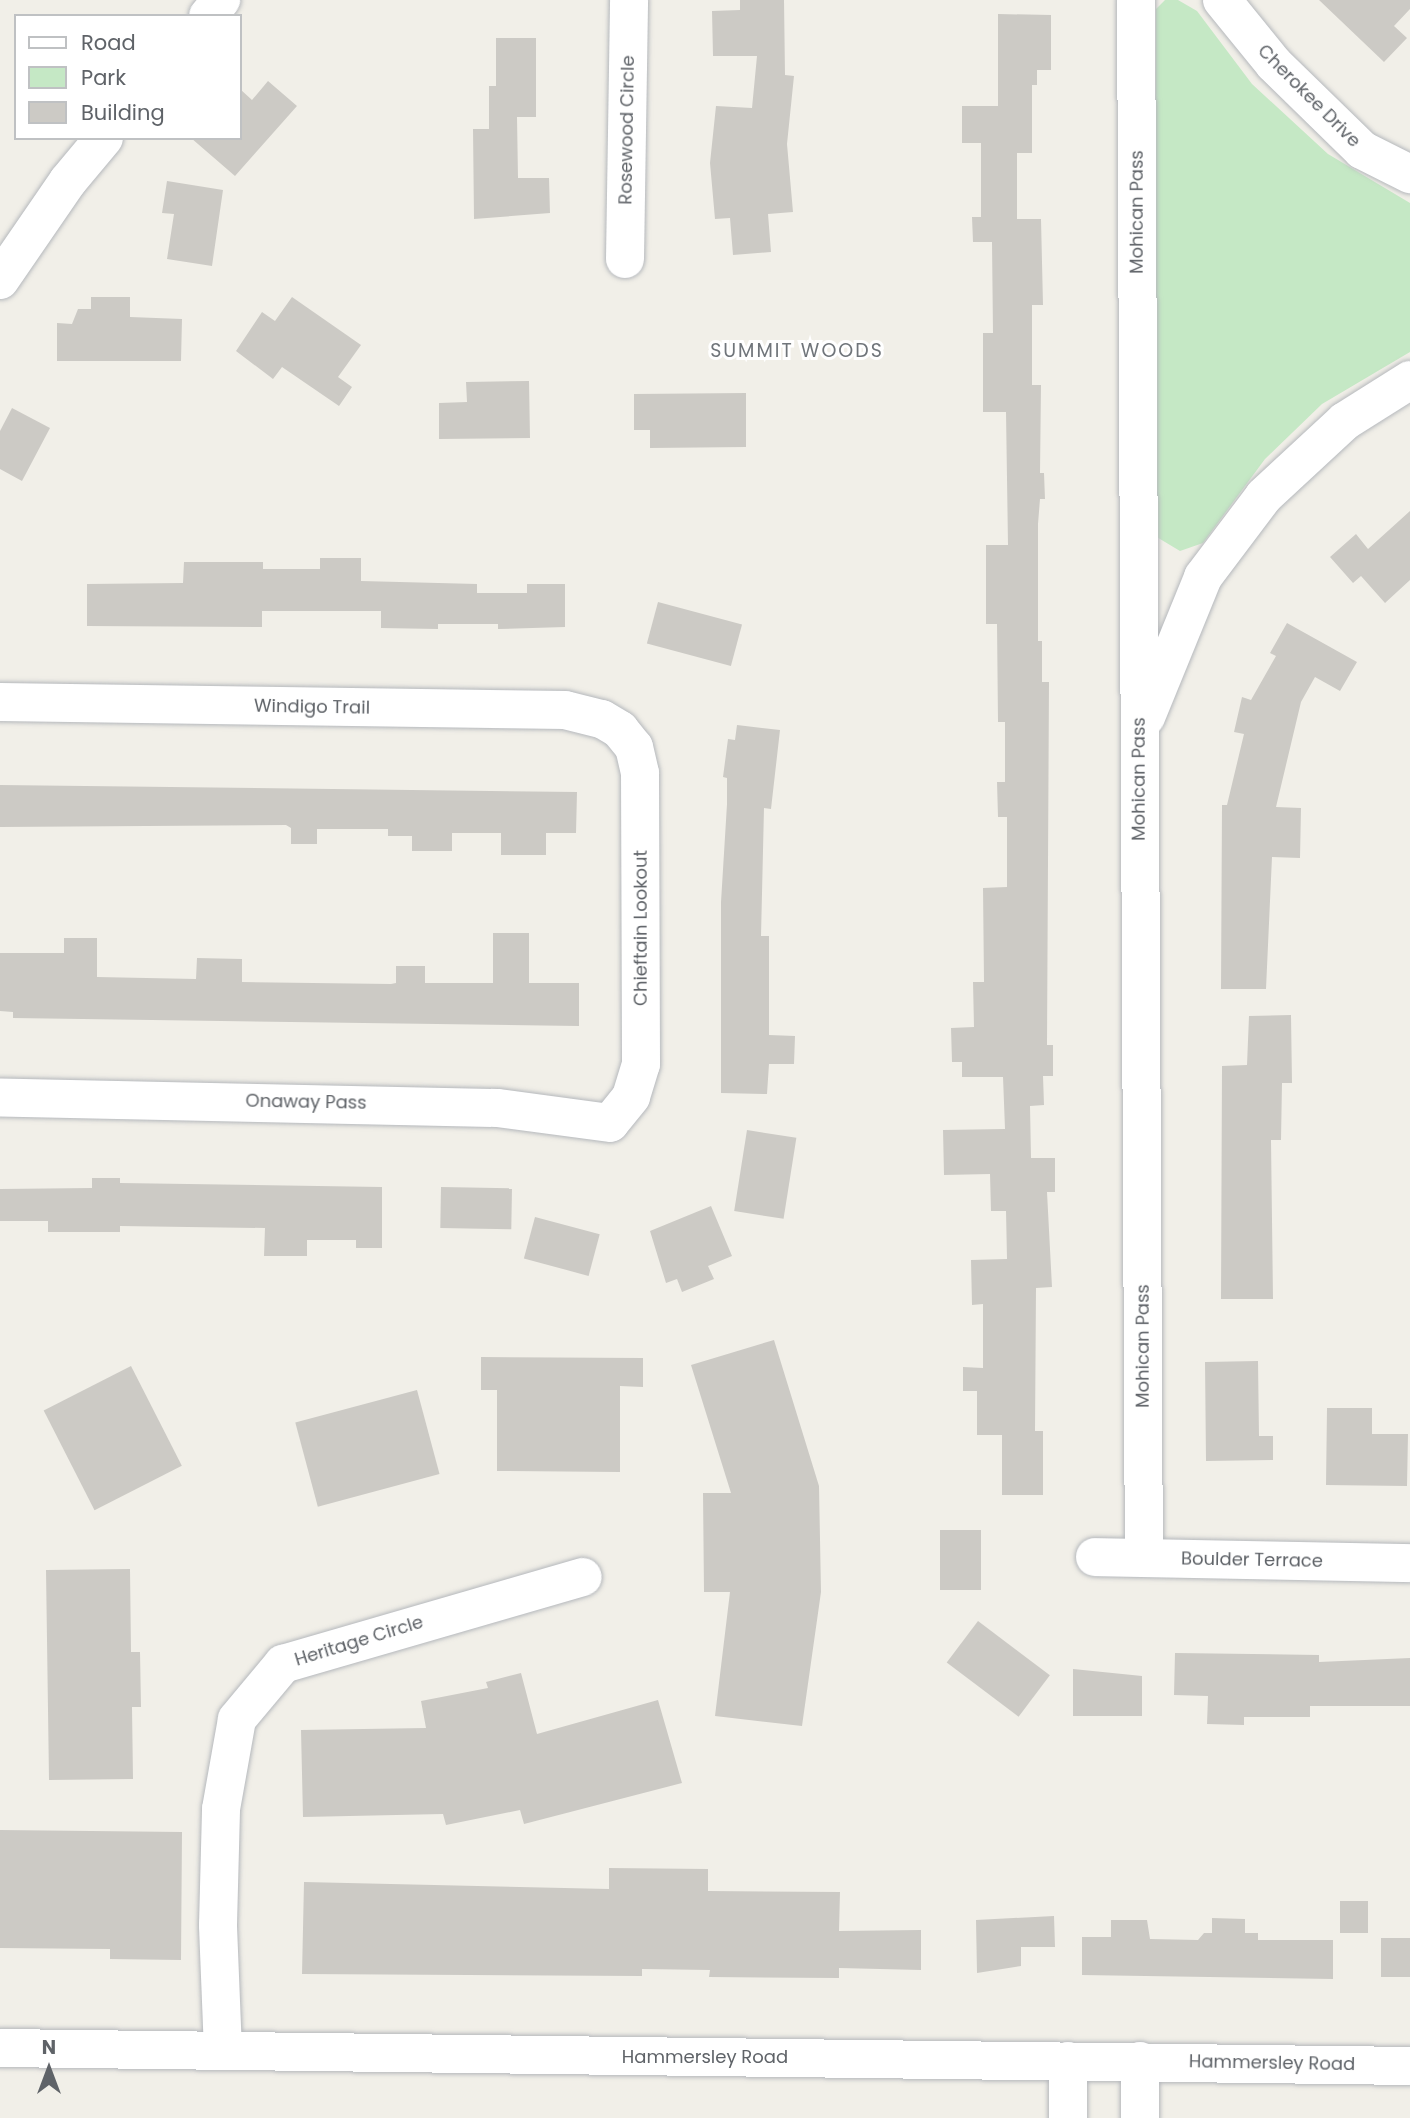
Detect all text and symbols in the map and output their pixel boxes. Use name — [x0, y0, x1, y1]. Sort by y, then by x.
legend — [14, 14, 242, 140]
text: Road — [81, 28, 136, 57]
street label: Cherokee Drive — [1253, 40, 1365, 152]
street label: Rosewood Circle — [615, 55, 639, 205]
text: Park — [81, 63, 126, 92]
text: Building — [81, 98, 165, 127]
street label: Mohican Pass — [1126, 150, 1148, 274]
district label: SUMMIT WOODS — [712, 340, 882, 362]
street label: Windigo Trail — [254, 695, 370, 719]
street label: Mohican Pass — [1128, 717, 1150, 841]
street label: Chieftain Lookout — [630, 850, 652, 1006]
street label: Onaway Pass — [245, 1090, 367, 1114]
street label: Mohican Pass — [1132, 1284, 1154, 1408]
street label: Boulder Terrace — [1181, 1548, 1323, 1572]
street label: Heritage Circle — [292, 1611, 426, 1671]
north arrow — [14, 2034, 84, 2104]
text: N — [42, 2034, 56, 2061]
street label: Hammersley Road — [622, 2046, 788, 2068]
street label: Hammersley Road — [1189, 2051, 1355, 2075]

